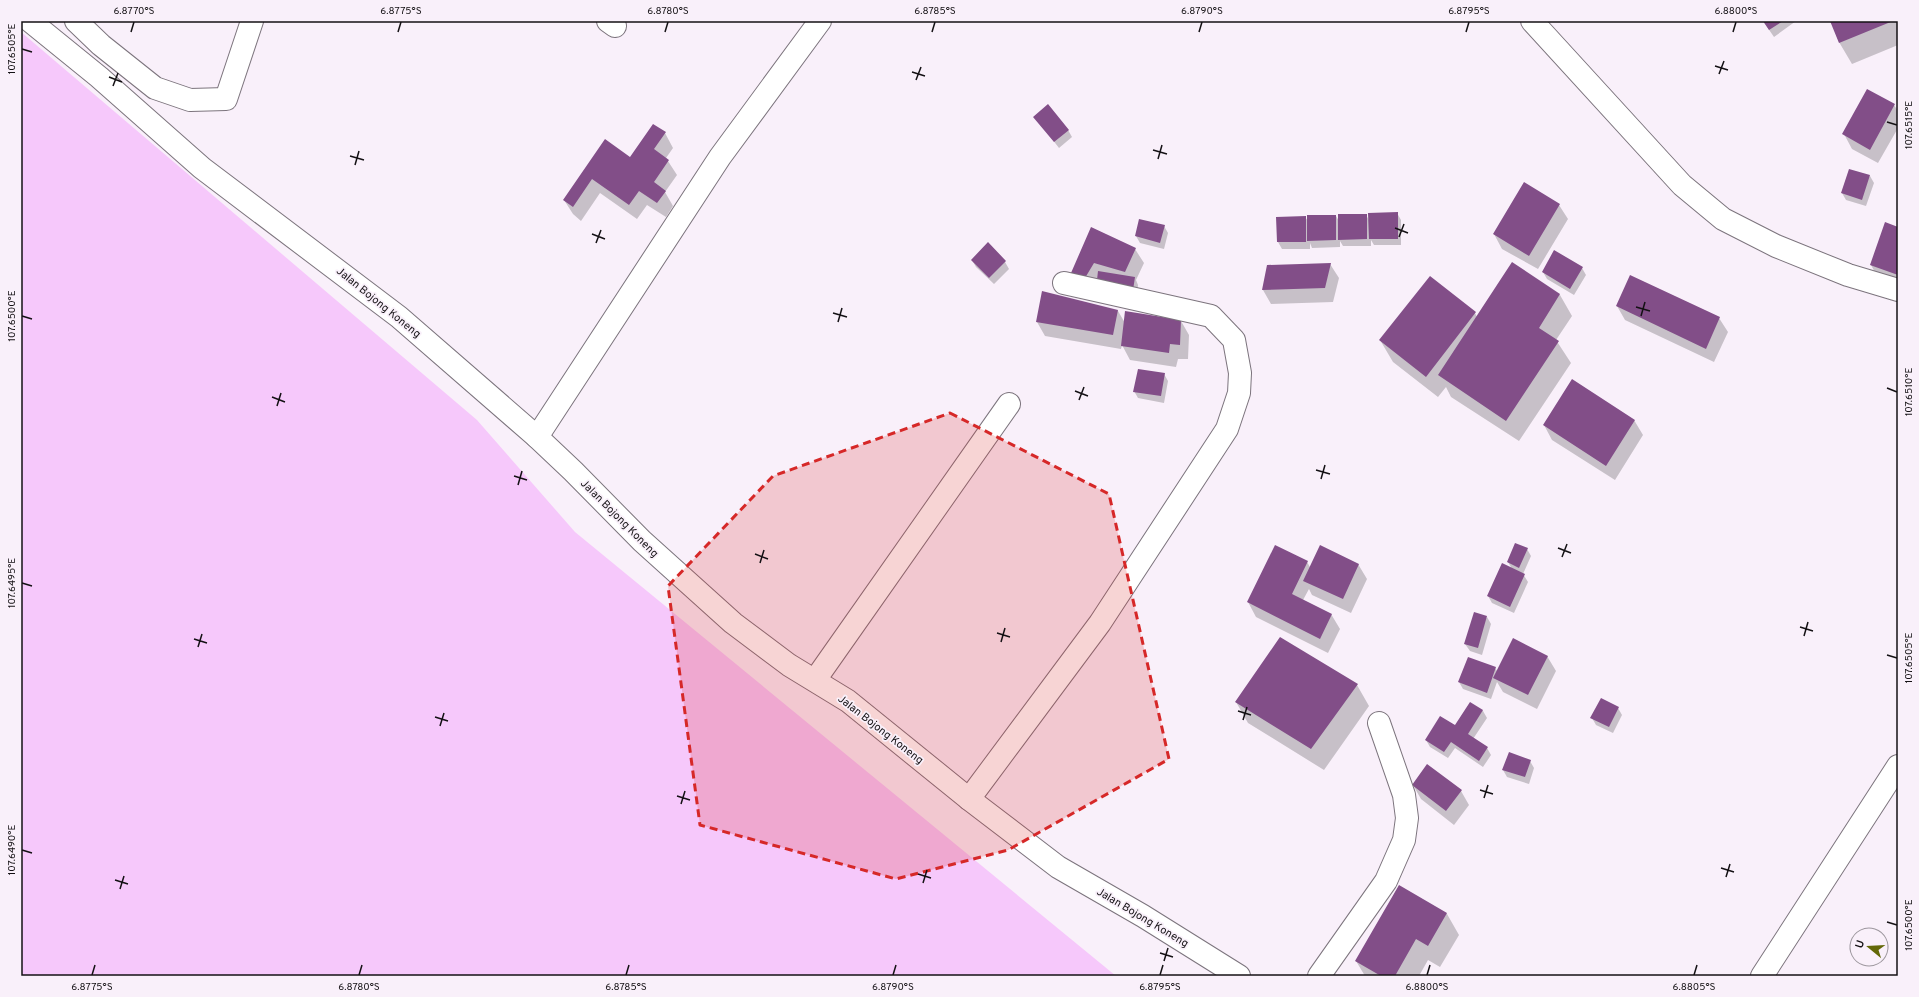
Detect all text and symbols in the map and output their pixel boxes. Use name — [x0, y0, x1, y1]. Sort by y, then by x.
text: 6.8770°S — [113, 5, 155, 18]
text: 6.8775°S — [380, 5, 422, 18]
text: 6.8780°S — [647, 5, 689, 18]
text: 6.8785°S — [914, 5, 956, 18]
text: 6.8790°S — [1181, 5, 1223, 18]
text: 6.8795°S — [1448, 5, 1490, 18]
text: 6.8800°S — [1714, 5, 1758, 18]
text: 107.6505°E — [6, 23, 19, 75]
text: 107.6515°E — [1903, 101, 1916, 149]
street label: Jalan Bojong Koneng — [333, 264, 424, 341]
text: 107.6500°E — [6, 290, 19, 342]
text: 107.6510°E — [1903, 368, 1916, 416]
street label: Jalan Bojong Koneng — [577, 477, 661, 561]
text: 107.6495°E — [6, 558, 19, 608]
text: 107.6505°E — [1903, 632, 1916, 684]
street label: Jalan Bojong Koneng — [835, 692, 926, 768]
text: 107.6490°E — [6, 825, 19, 875]
street label: Jalan Bojong Koneng — [1094, 885, 1191, 951]
text: 107.6500°E — [1903, 899, 1916, 951]
north arrow — [1849, 927, 1889, 967]
text: U — [1853, 938, 1868, 950]
text: 6.8775°S — [71, 981, 113, 994]
text: 6.8780°S — [338, 981, 380, 994]
text: 6.8785°S — [605, 981, 647, 994]
text: 6.8790°S — [872, 981, 914, 994]
text: 6.8795°S — [1139, 981, 1181, 994]
text: 6.8800°S — [1405, 981, 1449, 994]
text: 6.8805°S — [1672, 981, 1716, 994]

